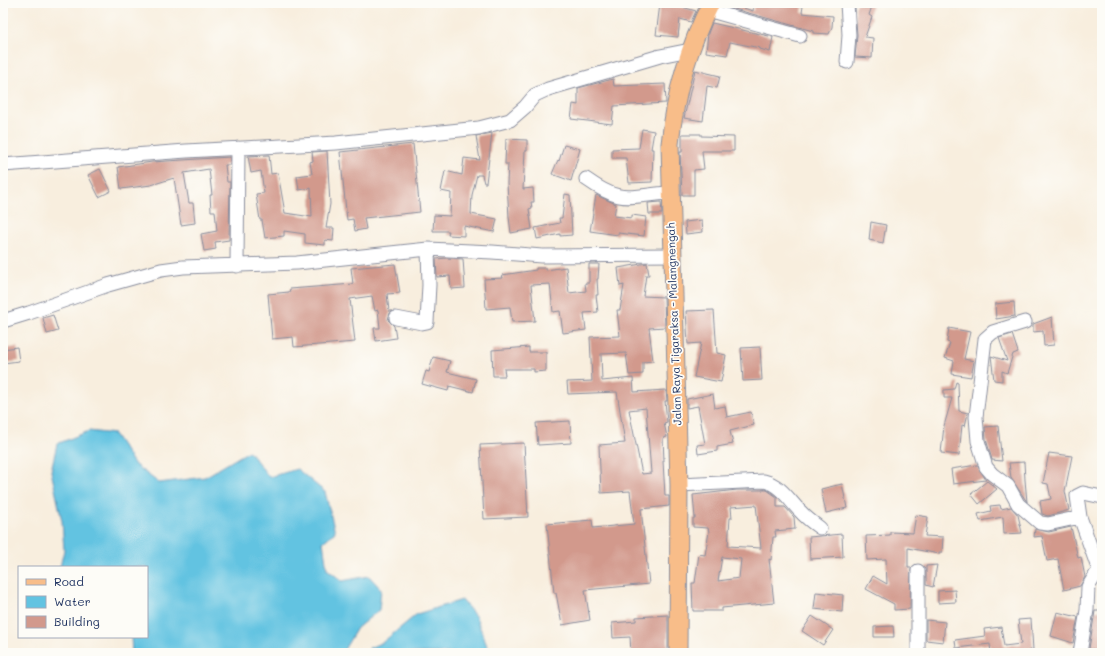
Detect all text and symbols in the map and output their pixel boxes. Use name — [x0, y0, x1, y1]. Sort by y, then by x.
street label: Jalan Raya Tigaraksa - Malangnengah — [662, 222, 685, 426]
legend — [18, 566, 148, 638]
text: Road — [54, 573, 84, 589]
text: Water — [54, 593, 91, 609]
text: Building — [54, 613, 100, 629]

